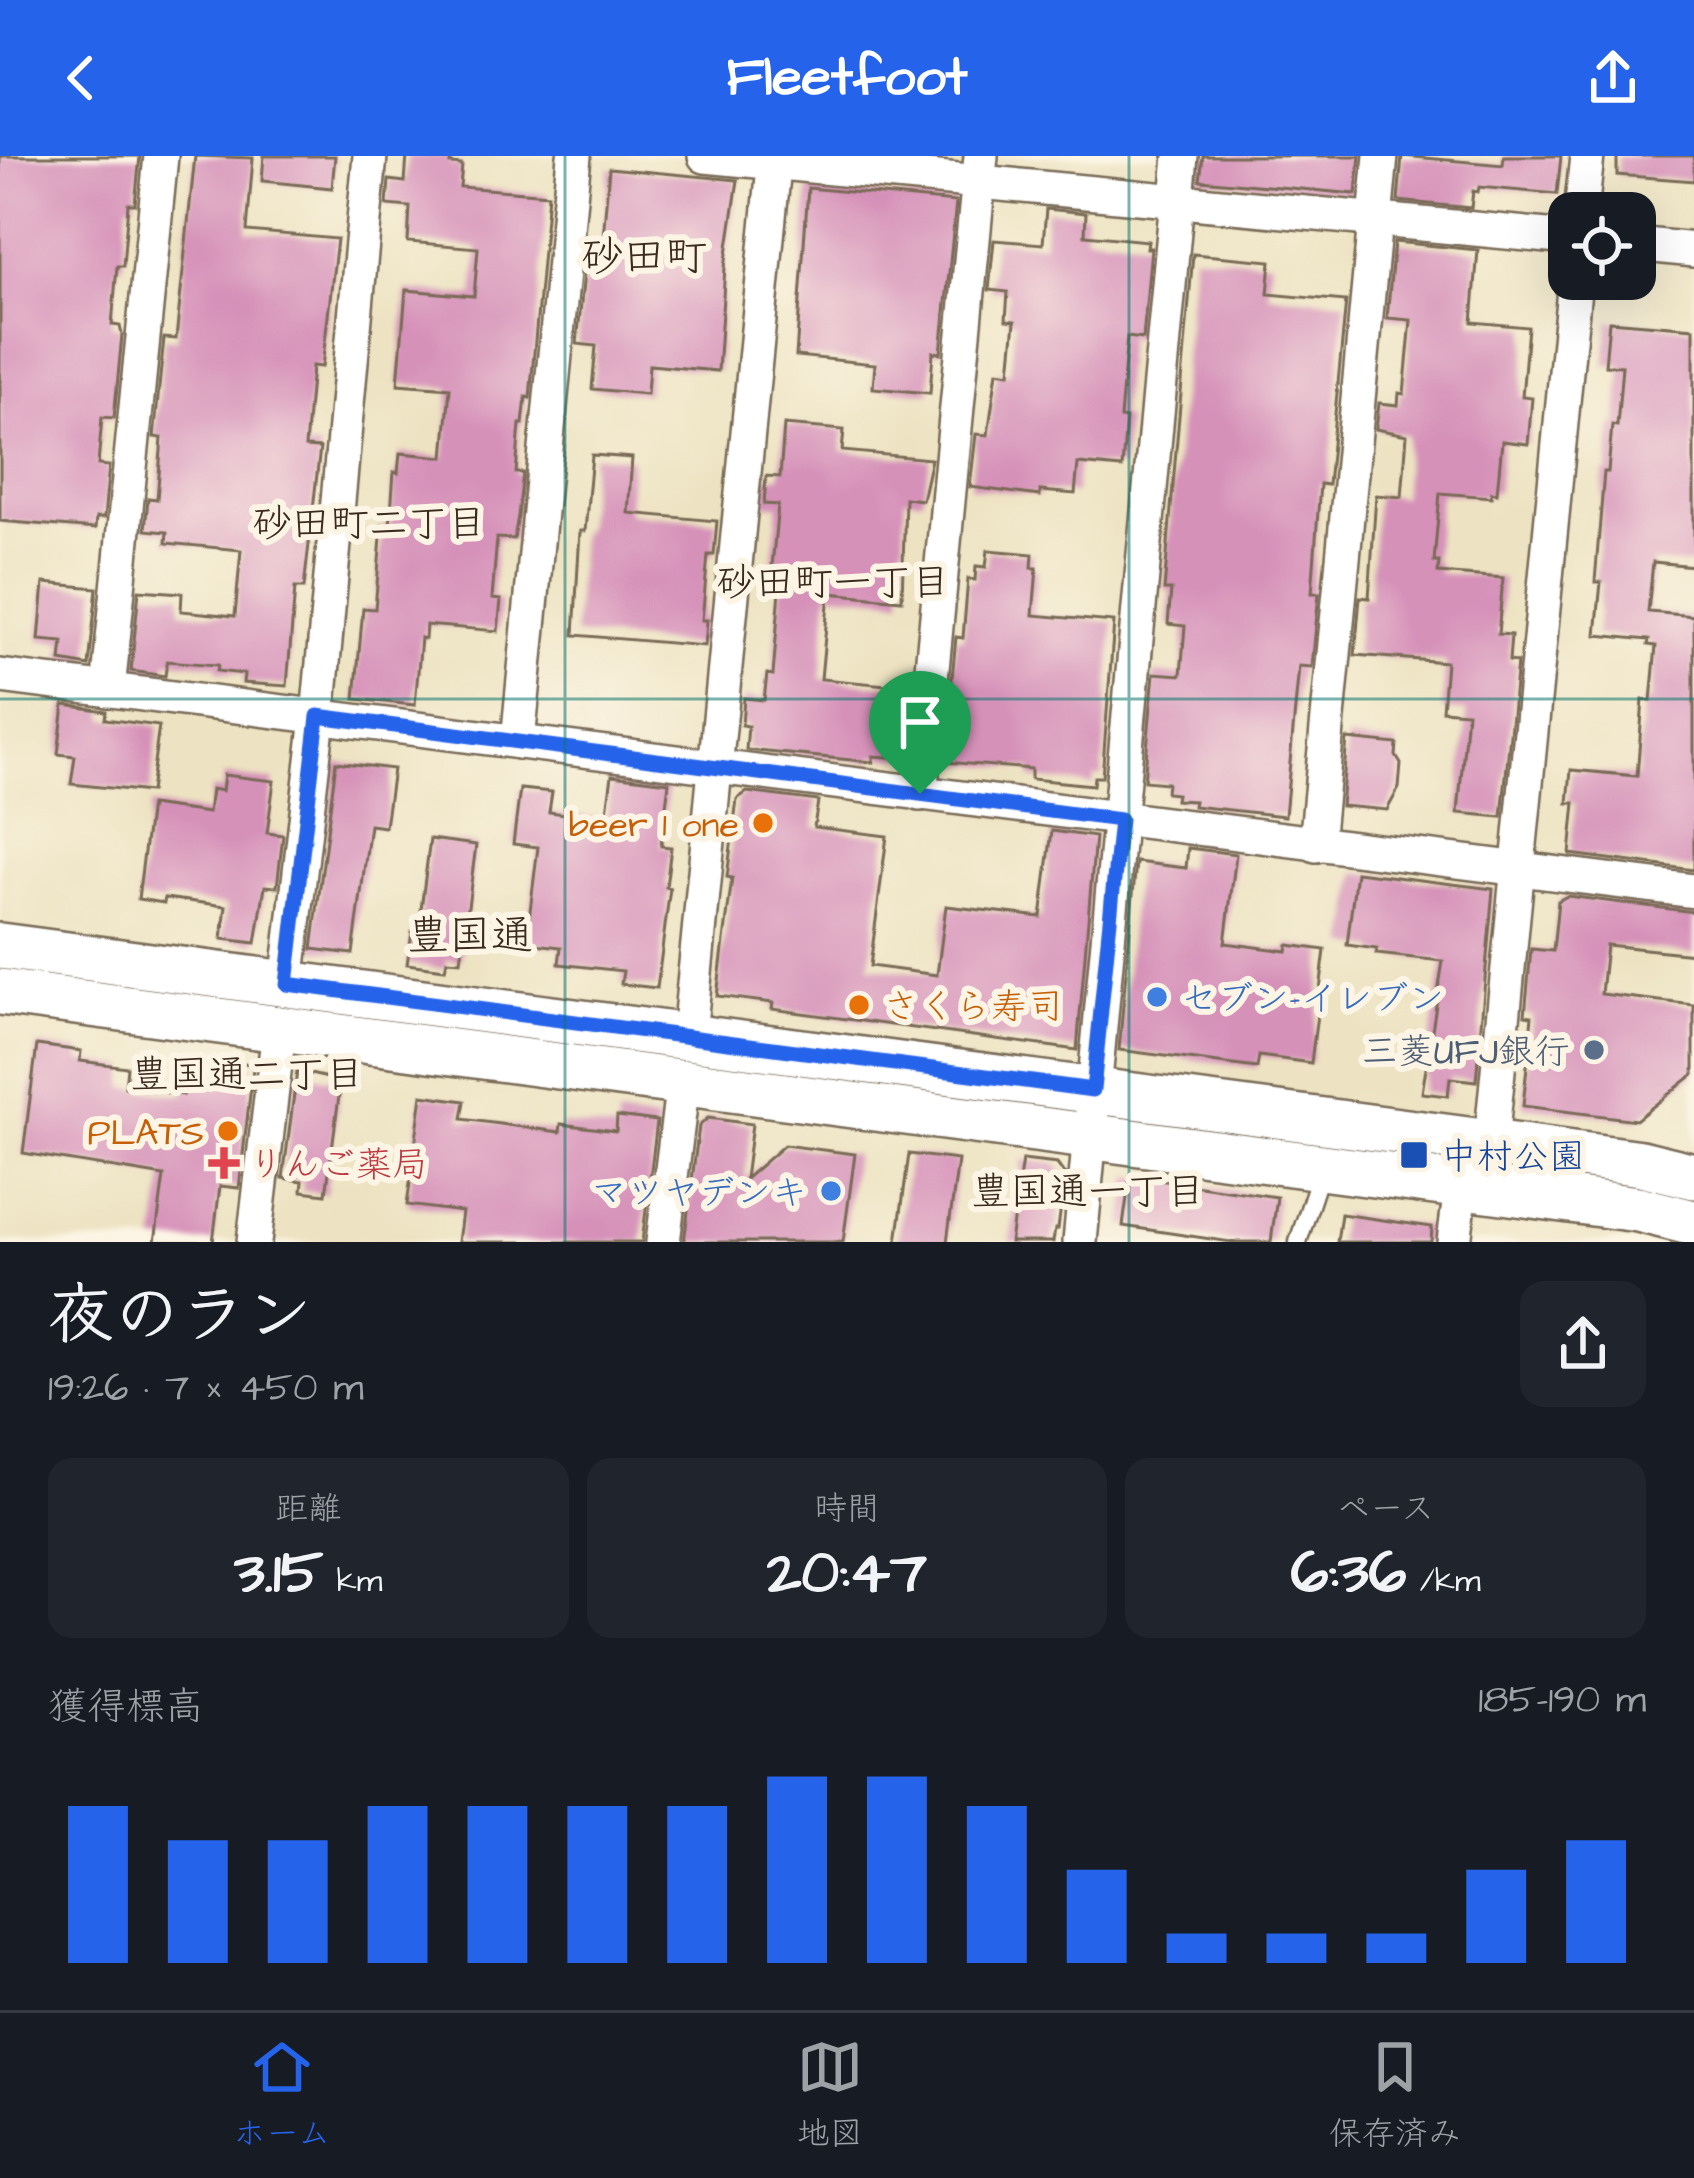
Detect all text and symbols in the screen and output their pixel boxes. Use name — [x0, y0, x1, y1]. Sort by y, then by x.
text: Fleetfoot — [727, 41, 967, 116]
icon: back — [48, 45, 114, 111]
icon: share — [1580, 45, 1646, 111]
map controls — [1548, 192, 1656, 300]
button: locate — [1548, 192, 1656, 300]
district label: 砂田町 — [581, 229, 707, 287]
district label: 砂田町二丁目 — [252, 498, 486, 552]
district label: 砂田町一丁目 — [716, 557, 950, 611]
pin — [869, 671, 971, 794]
icon: arrive — [887, 689, 953, 755]
place label: beer 1 one — [569, 800, 739, 851]
marker: beer 1 one — [750, 810, 776, 836]
district label: 豊国通 — [407, 908, 533, 966]
place label: セブン-イレブン — [1181, 974, 1444, 1025]
place label: さくら寿司 — [883, 982, 1063, 1033]
marker: セブン-イレブン — [1144, 984, 1170, 1010]
marker: さくら寿司 — [846, 992, 872, 1018]
place label: 三菱UFJ銀行 — [1362, 1027, 1570, 1078]
marker: 三菱UFJ銀行 — [1581, 1037, 1607, 1063]
district label: 豊国通二丁目 — [130, 1049, 364, 1103]
place label: PLATS — [87, 1108, 204, 1159]
marker: PLATS — [215, 1118, 241, 1144]
place label: 中村公園 — [1441, 1132, 1585, 1183]
marker: 中村公園 — [1398, 1139, 1430, 1171]
place label: りんご薬局 — [248, 1140, 428, 1191]
marker: りんご薬局 — [211, 1150, 237, 1176]
district label: 豊国通一丁目 — [971, 1166, 1205, 1220]
place label: マツヤデンキ — [591, 1168, 807, 1219]
marker: マツヤデンキ — [818, 1178, 844, 1204]
text: 夜のラン — [48, 1271, 312, 1363]
button: share — [1520, 1281, 1646, 1407]
text: 19:26 · 7 × 450 m — [48, 1362, 364, 1416]
text: 距離 — [275, 1486, 341, 1532]
text: 時間 — [814, 1486, 880, 1532]
text: ペース — [1337, 1486, 1434, 1532]
text: 3.15 — [234, 1532, 323, 1615]
text: 20:47 — [767, 1532, 927, 1615]
text: 6:36 — [1291, 1532, 1406, 1615]
text: km — [323, 1558, 382, 1604]
text: /km — [1406, 1558, 1481, 1604]
text: 185–190 m — [1478, 1674, 1646, 1728]
text: 獲得標高 — [48, 1681, 204, 1735]
tab: ホーム — [233, 2034, 331, 2157]
tab: 地図 — [797, 2034, 863, 2157]
tab: 保存済み — [1329, 2034, 1461, 2157]

